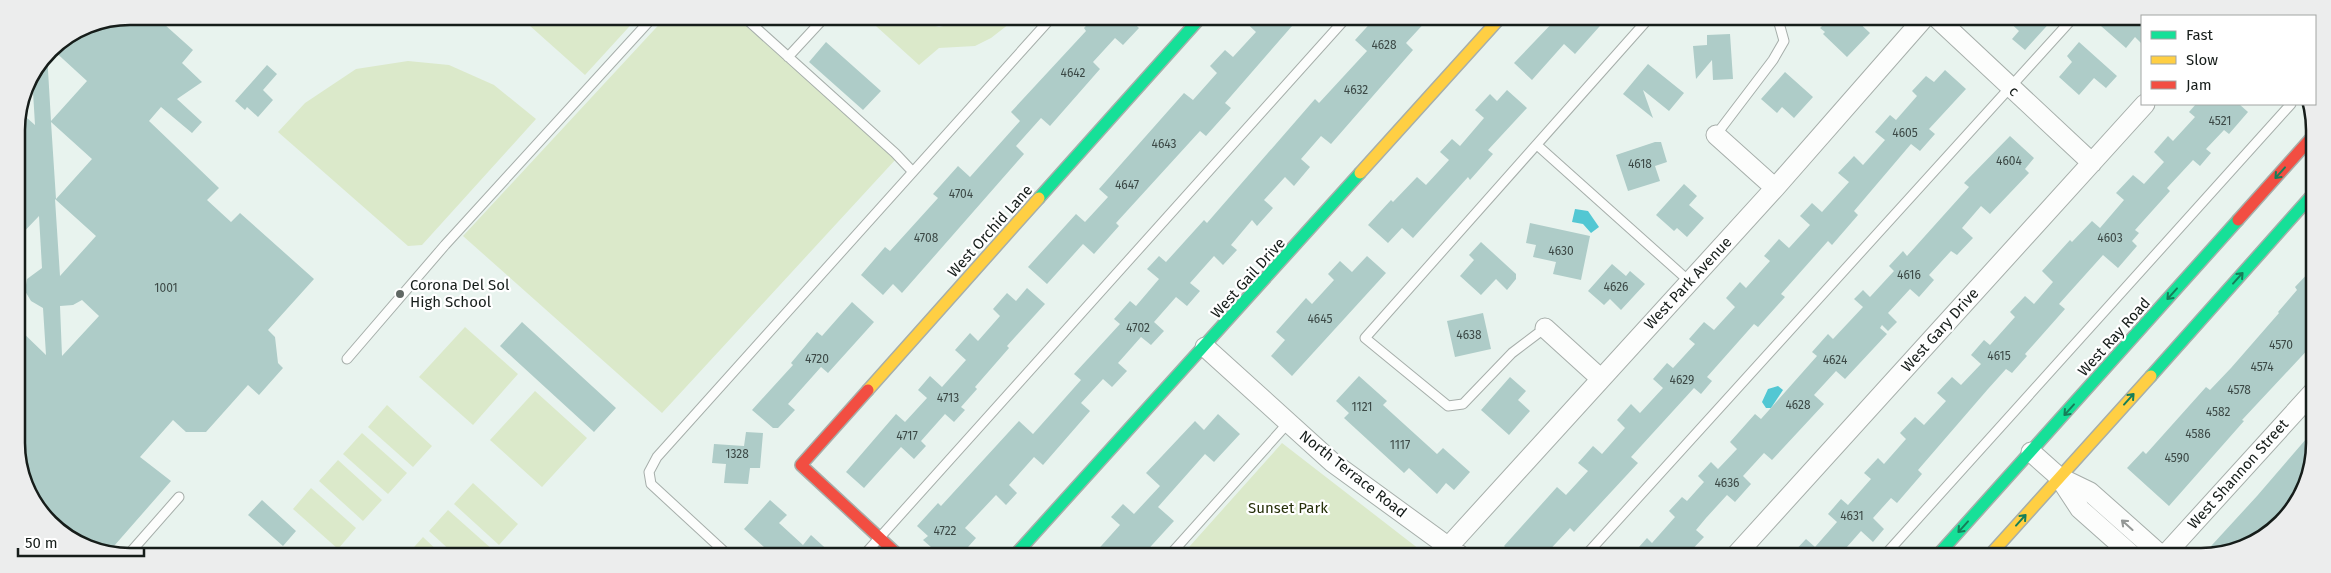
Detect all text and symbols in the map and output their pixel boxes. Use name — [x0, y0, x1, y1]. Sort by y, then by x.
legend — [2141, 15, 2316, 105]
text: Fast — [2186, 26, 2213, 44]
house number: 4628 — [1371, 38, 1397, 52]
text: Slow — [2186, 51, 2218, 69]
house number: 4642 — [1061, 66, 1085, 80]
text: Jam — [2186, 76, 2212, 94]
street label: c — [2005, 82, 2023, 100]
house number: 4632 — [1344, 83, 1368, 97]
house number: 4521 — [2209, 114, 2231, 128]
house number: 4605 — [1892, 126, 1918, 140]
house number: 4643 — [1152, 137, 1176, 151]
house number: 4604 — [1996, 154, 2023, 168]
house number: 4618 — [1628, 157, 1652, 171]
one-way arrow — [2274, 166, 2286, 179]
house number: 4647 — [1115, 178, 1139, 192]
street label: West Orchid Lane — [944, 181, 1036, 281]
house number: 4704 — [949, 187, 974, 201]
house number: 4708 — [914, 231, 939, 245]
house number: 4603 — [2097, 231, 2123, 245]
street label: West Park Avenue — [1640, 233, 1736, 333]
street label: West Gail Drive — [1207, 234, 1289, 322]
house number: 4630 — [1548, 244, 1574, 258]
house number: 4616 — [1897, 268, 1921, 282]
one-way arrow — [2232, 271, 2243, 284]
place label: Corona Del Sol High School — [410, 276, 510, 311]
house number: 4626 — [1604, 280, 1628, 294]
house number: 1001 — [154, 281, 178, 295]
street label: West Gary Drive — [1898, 284, 1982, 376]
marker: Corona Del Sol High School — [394, 288, 406, 300]
one-way arrow — [2166, 288, 2178, 301]
street label: West Ray Road — [2074, 294, 2154, 380]
house number: 4645 — [1307, 312, 1333, 326]
house number: 4702 — [1126, 321, 1150, 335]
house number: 4638 — [1456, 328, 1482, 342]
house number: 4570 — [2269, 338, 2293, 352]
house number: 4615 — [1987, 349, 2011, 363]
house number: 4720 — [805, 352, 829, 366]
house number: 4624 — [1823, 353, 1848, 367]
house number: 4574 — [2250, 360, 2274, 374]
house number: 4629 — [1670, 373, 1694, 387]
house number: 4578 — [2227, 383, 2251, 397]
house number: 4713 — [937, 391, 959, 405]
one-way arrow — [2123, 392, 2135, 405]
house number: 4628 — [1785, 398, 1811, 412]
house number: 1121 — [1351, 400, 1373, 414]
one-way arrow — [2063, 403, 2075, 416]
house number: 4582 — [2206, 405, 2230, 419]
street label: West Shannon Street — [2184, 415, 2292, 533]
street label: North Terrace Road — [1296, 427, 1410, 521]
house number: 4586 — [2185, 427, 2211, 441]
house number: 4717 — [896, 429, 918, 443]
house number: 1117 — [1390, 438, 1410, 452]
house number: 1328 — [725, 447, 749, 461]
house number: 4590 — [2164, 451, 2190, 465]
house number: 4636 — [1714, 476, 1740, 490]
park label: Sunset Park — [1248, 499, 1328, 517]
house number: 4631 — [1840, 509, 1864, 523]
one-way arrow — [2015, 513, 2027, 526]
one-way arrow — [2120, 519, 2133, 531]
one-way arrow — [1957, 521, 1969, 534]
house number: 4722 — [933, 524, 957, 538]
scale bar — [18, 526, 144, 558]
text: 50 m — [25, 534, 58, 552]

